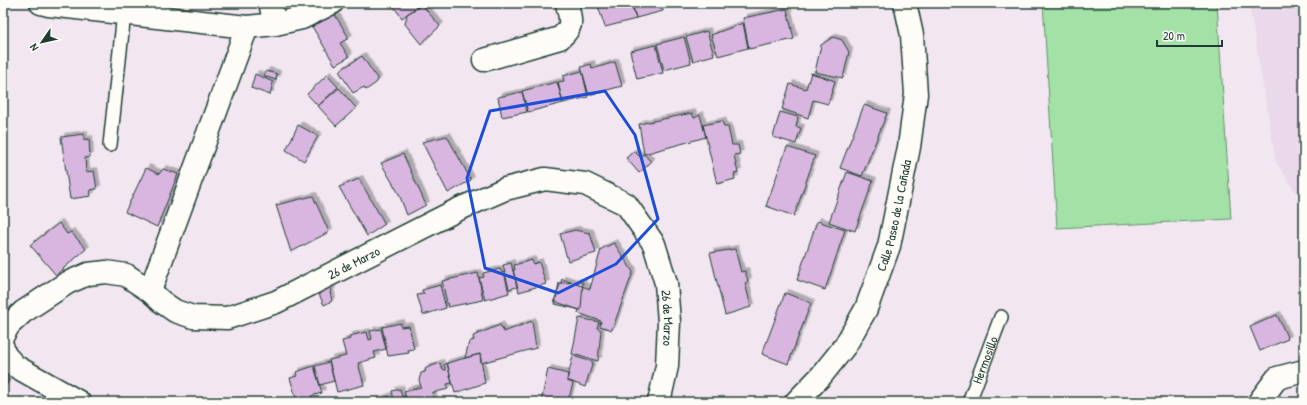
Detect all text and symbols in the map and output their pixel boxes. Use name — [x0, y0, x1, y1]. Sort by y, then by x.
north arrow — [22, 22, 62, 62]
scale bar — [1157, 22, 1222, 48]
text: 20 m — [1163, 27, 1185, 44]
text: N — [26, 41, 41, 54]
street label: Calle Paseo de la Cañada — [872, 158, 915, 274]
street label: 26 de Marzo — [325, 242, 383, 283]
street label: 26 de Marzo — [658, 289, 678, 346]
street label: Hermosillo — [968, 334, 1002, 386]

